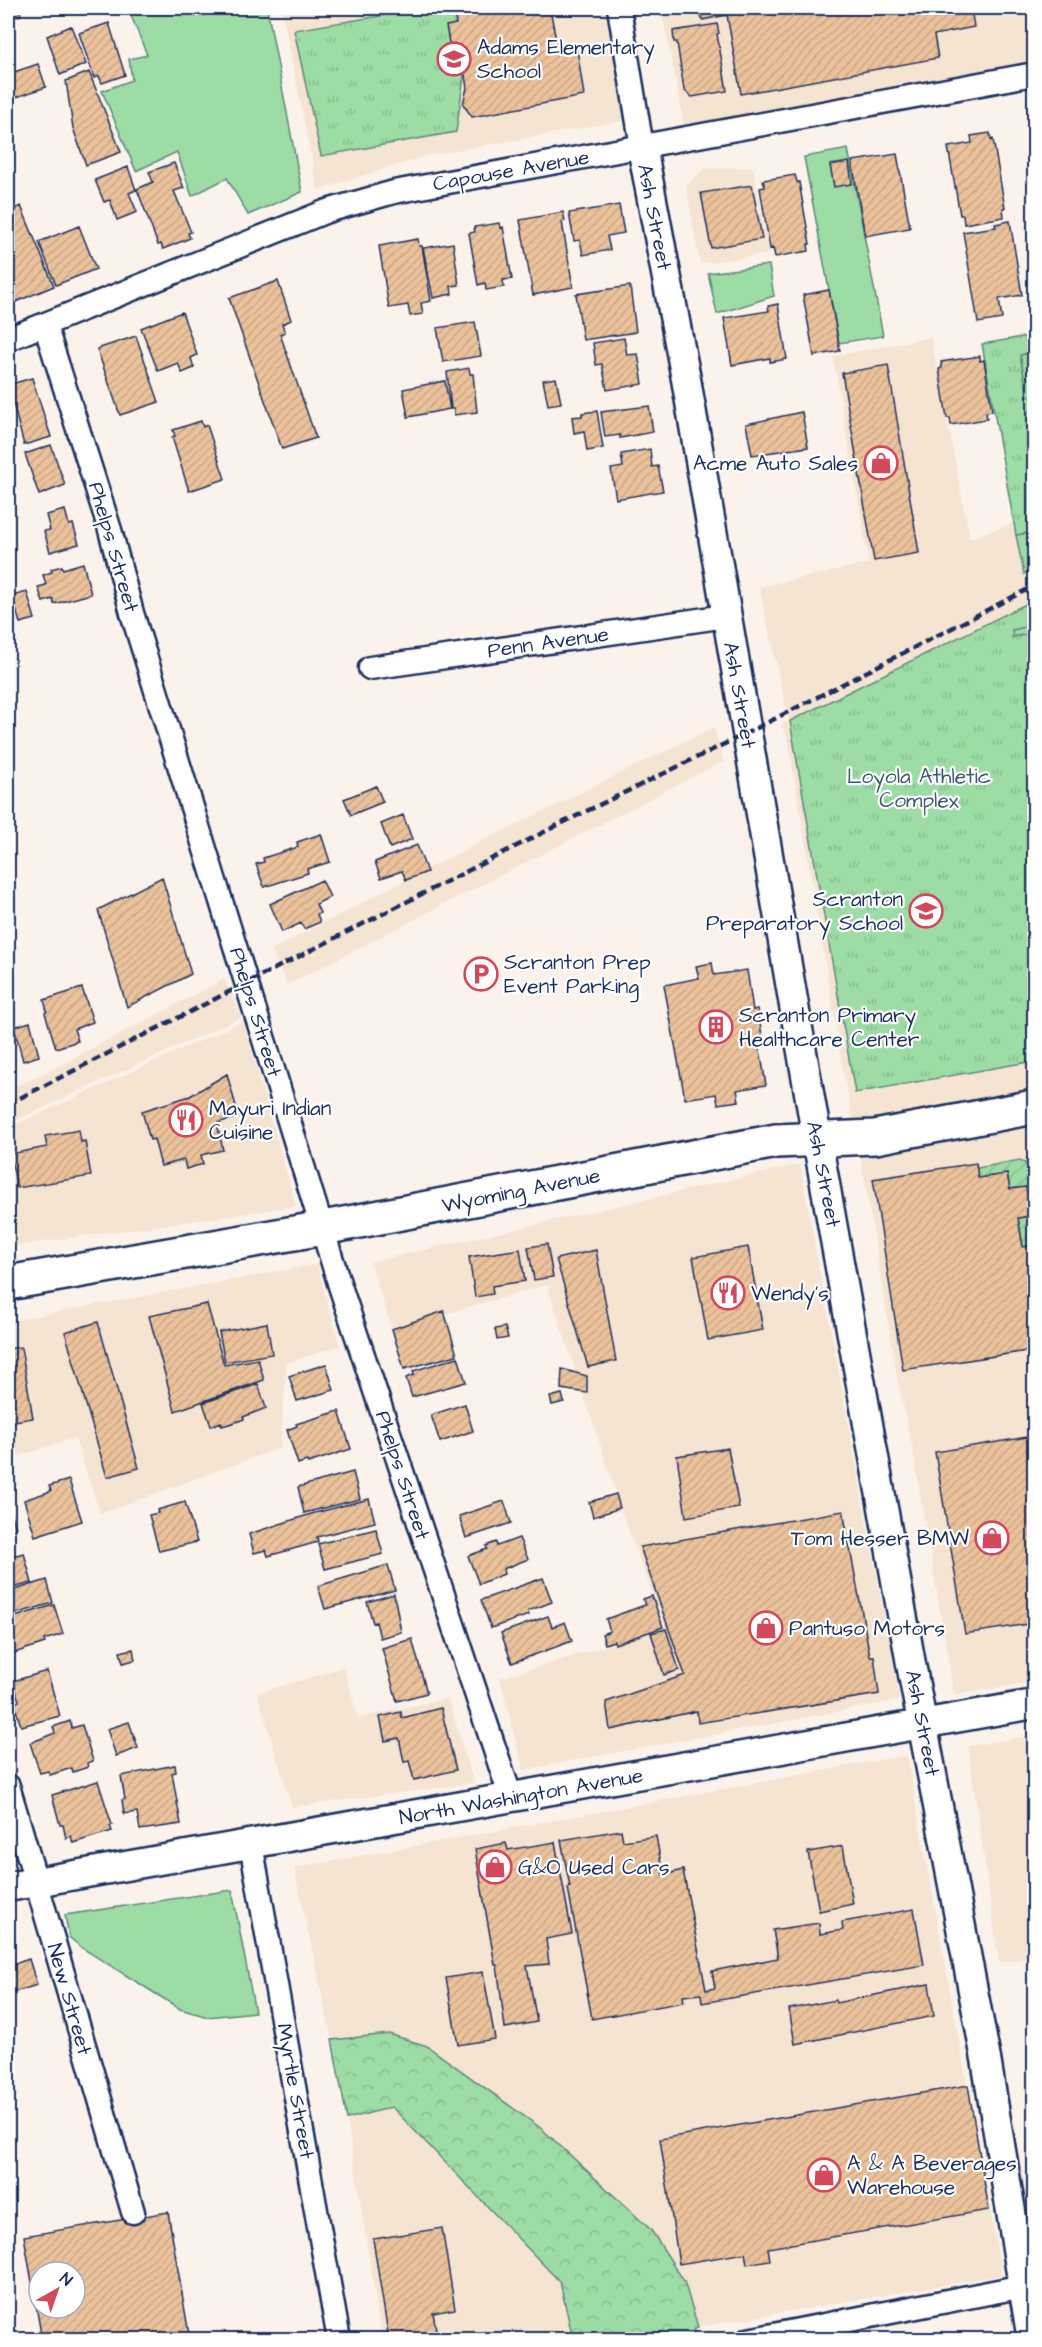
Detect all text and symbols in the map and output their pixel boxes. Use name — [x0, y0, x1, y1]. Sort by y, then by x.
place label: Adams Elementary School — [477, 33, 655, 86]
school or university icon: Adams Elementary School — [436, 41, 472, 77]
street label: Capouse Avenue — [431, 142, 592, 199]
street label: Ash Street — [630, 162, 679, 273]
shop icon: Acme Auto Sales — [863, 445, 899, 481]
place label: Acme Auto Sales — [693, 449, 858, 478]
street label: Phelps Street — [80, 479, 146, 616]
street label: Penn Avenue — [485, 620, 611, 665]
street label: Ash Street — [716, 640, 763, 751]
park label: Loyola Athletic Complex — [847, 762, 991, 816]
place label: Scranton Preparatory School — [706, 885, 903, 940]
school or university icon: Scranton Preparatory School — [908, 893, 944, 929]
street label: Phelps Street — [221, 944, 289, 1081]
place label: Scranton Prep Event Parking — [504, 948, 651, 1003]
parking icon: Scranton Prep Event Parking — [463, 956, 499, 992]
place label: Scranton Primary Healthcare Center — [739, 1001, 920, 1054]
building icon: Scranton Primary Healthcare Center — [698, 1009, 734, 1045]
place label: Mayuri Indian Cuisine — [209, 1094, 331, 1147]
restaurant icon: Mayuri Indian Cuisine — [168, 1102, 204, 1138]
street label: Ash Street — [799, 1119, 848, 1230]
street label: Wyoming Avenue — [440, 1161, 603, 1222]
restaurant icon: Wendy's — [710, 1275, 746, 1311]
place label: Wendy's — [751, 1279, 829, 1310]
street label: Phelps Street — [367, 1407, 437, 1544]
shop icon: Tom Hesser BMW — [974, 1520, 1010, 1556]
place label: Tom Hesser BMW — [791, 1524, 969, 1553]
shop icon: Pantuso Motors — [748, 1610, 784, 1646]
place label: Pantuso Motors — [789, 1614, 945, 1643]
street label: Ash Street — [898, 1668, 947, 1779]
street label: North Washington Avenue — [397, 1761, 646, 1834]
shop icon: G&O Used Cars — [477, 1849, 513, 1885]
place label: G&O Used Cars — [518, 1853, 670, 1882]
street label: New Street — [40, 1940, 99, 2059]
street label: Myrtle Street — [267, 2021, 322, 2162]
place label: A & A Beverages Warehouse — [847, 2149, 1017, 2202]
shop icon: A & A Beverages Warehouse — [806, 2157, 842, 2193]
north arrow — [27, 2260, 87, 2320]
text: N — [55, 2268, 77, 2291]

